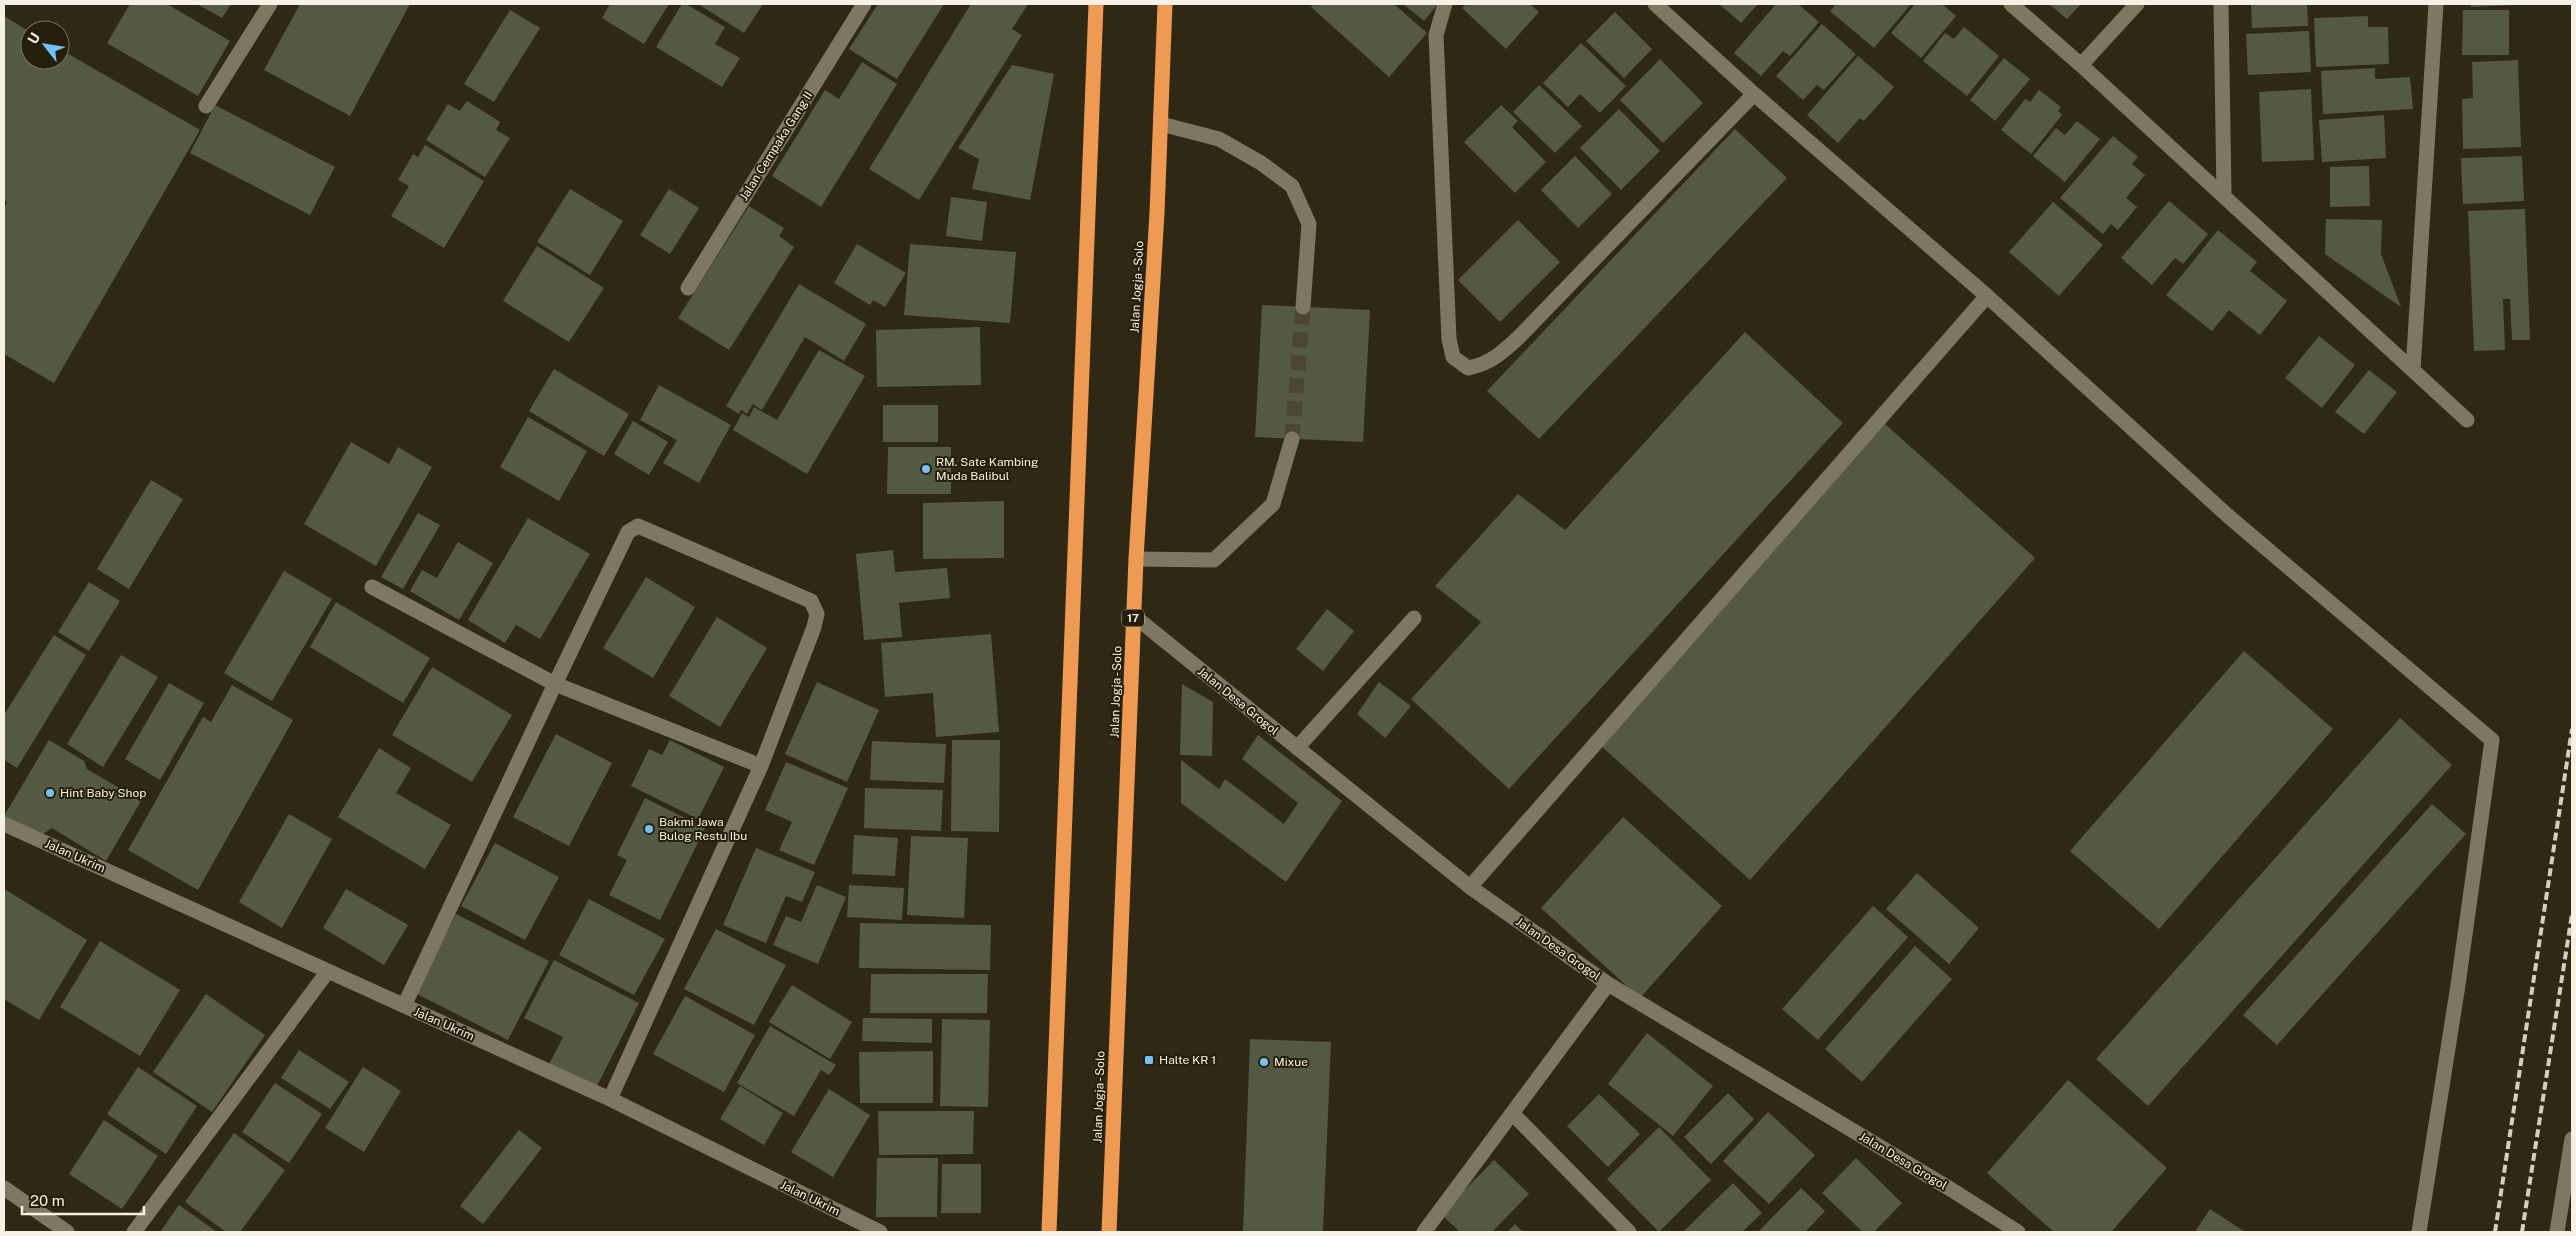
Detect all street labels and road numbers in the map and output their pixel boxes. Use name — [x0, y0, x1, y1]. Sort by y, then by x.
street label: Jalan Cempaka Gang II — [737, 89, 815, 203]
street label: Jalan Jogja - Solo — [1128, 240, 1146, 333]
road number: 17 — [1122, 610, 1144, 626]
street label: Jalan Jogja - Solo — [1107, 645, 1125, 738]
street label: Jalan Desa Grogol — [1195, 664, 1282, 738]
street label: Jalan Ukrim — [43, 836, 107, 876]
street label: Jalan Desa Grogol — [1513, 915, 1603, 984]
street label: Jalan Ukrim — [412, 1004, 476, 1044]
street label: Jalan Jogja - Solo — [1090, 1050, 1108, 1143]
street label: Jalan Desa Grogol — [1857, 1129, 1950, 1193]
street label: Jalan Ukrim — [778, 1178, 842, 1218]

